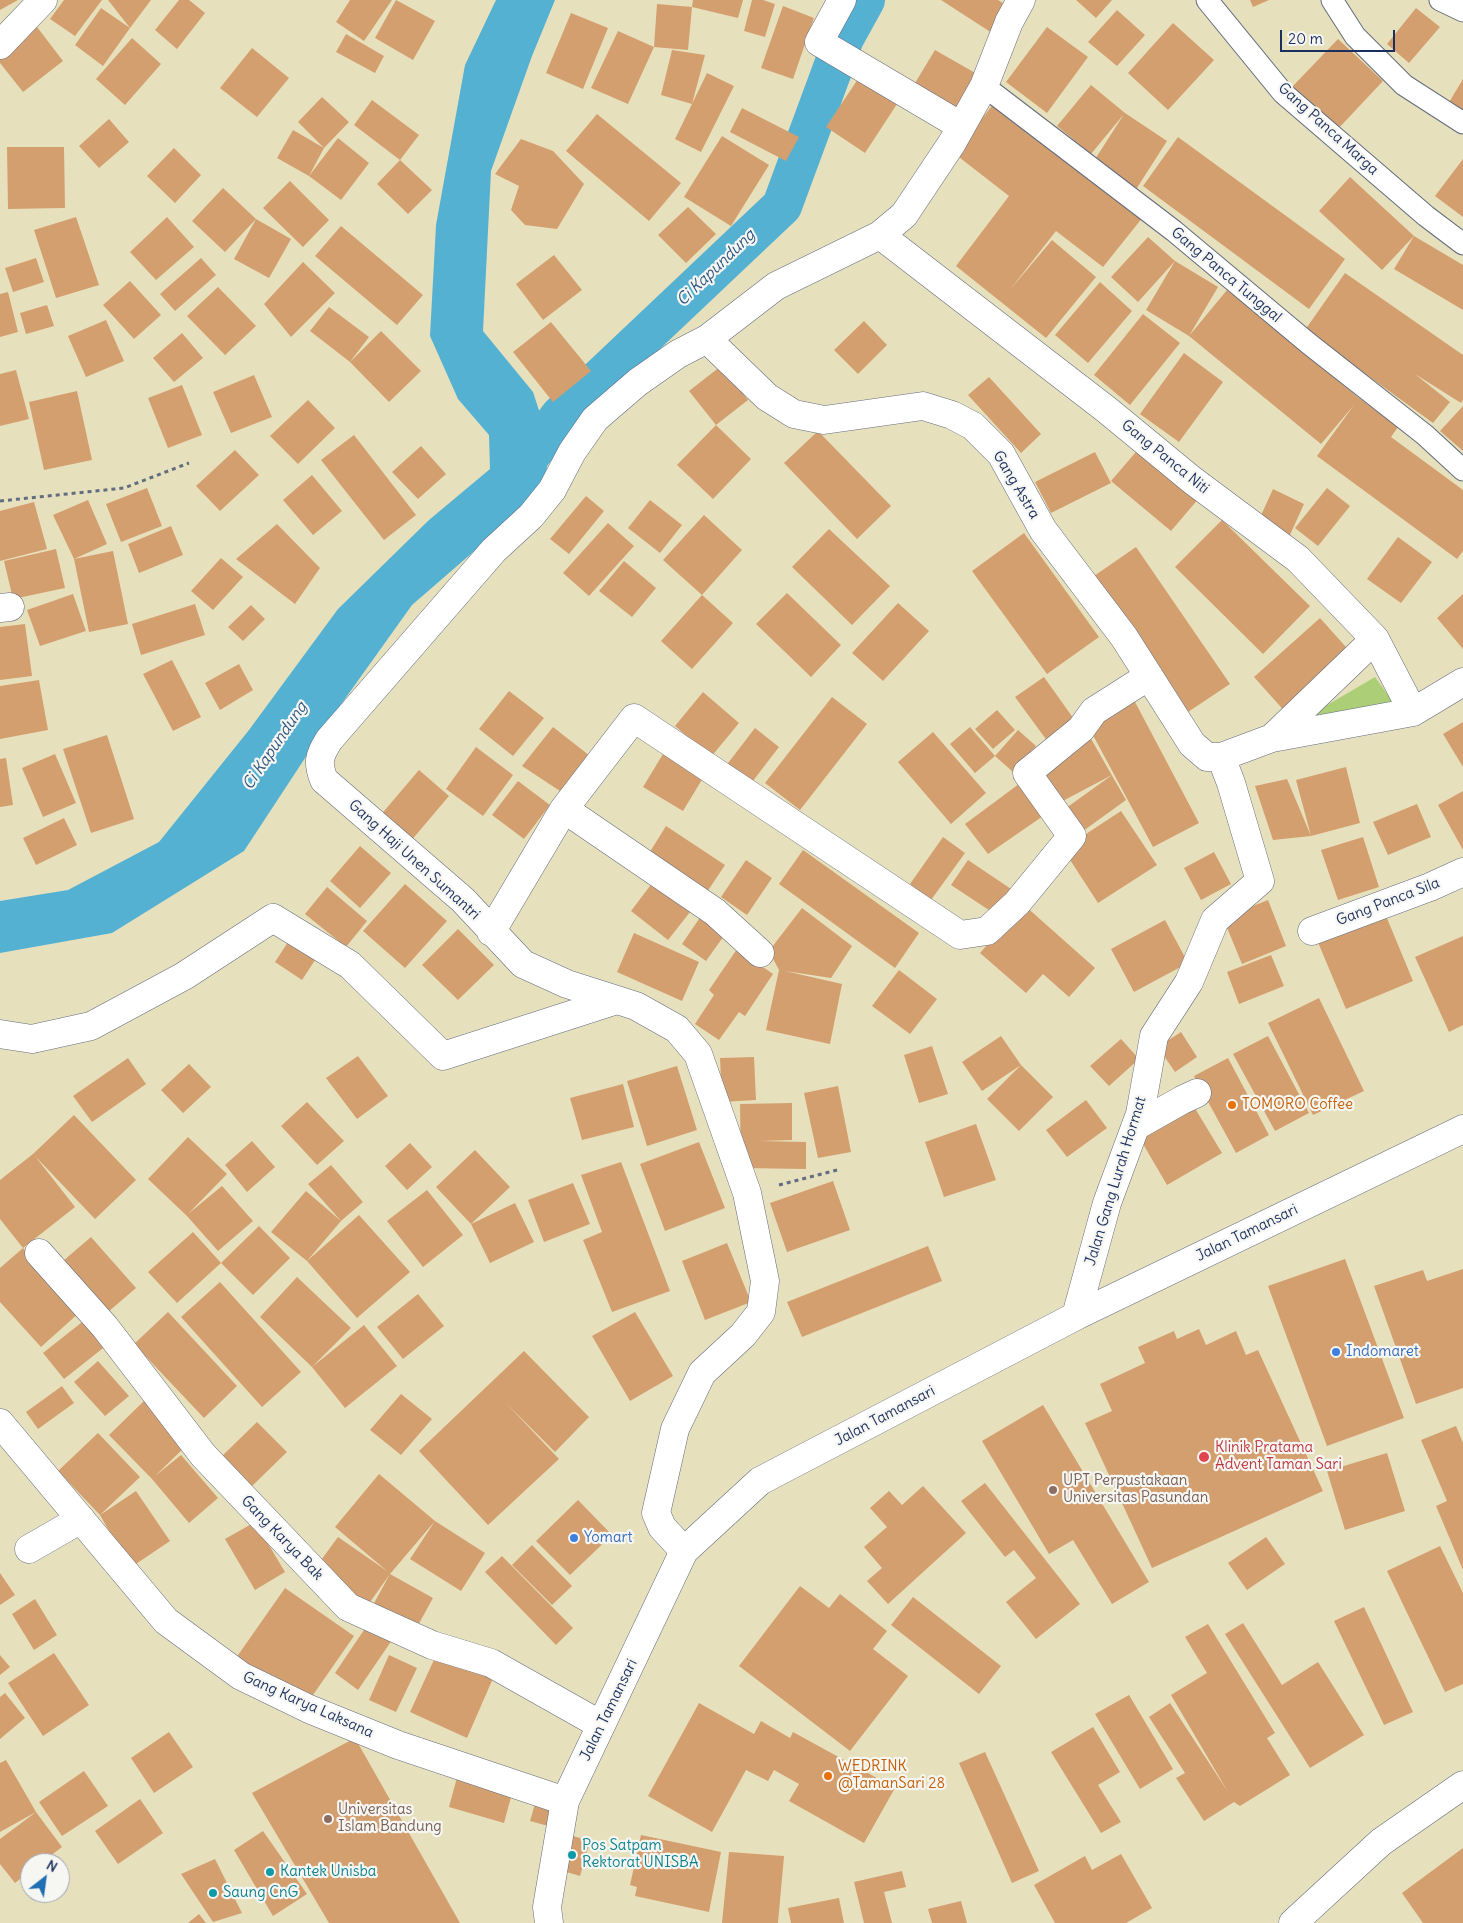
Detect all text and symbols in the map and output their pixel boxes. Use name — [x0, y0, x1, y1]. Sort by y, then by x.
scale bar — [1283, 20, 1398, 52]
text: 20 m — [1288, 29, 1323, 48]
street label: Gang Panca Marga — [1274, 79, 1382, 179]
street label: Gang Panca Tunggal — [1167, 224, 1285, 326]
water label: Ci Kapundung — [673, 226, 759, 310]
street label: Gang Panca Niti — [1118, 416, 1212, 498]
street label: Gang Astra — [989, 448, 1043, 522]
water label: Ci Kapundung — [239, 699, 311, 793]
street label: Gang Haji Unen Sumantri — [345, 796, 483, 924]
street label: Gang Panca Sila — [1334, 874, 1442, 930]
street label: Jalan Gang Lurah Hormat — [1082, 1094, 1150, 1268]
place label: TOMORO Coffee — [1242, 1096, 1353, 1114]
marker: TOMORO Coffee — [1226, 1099, 1238, 1111]
street label: Jalan Tamansari — [1193, 1201, 1301, 1265]
place label: Indomaret — [1346, 1343, 1419, 1361]
marker: Indomaret — [1330, 1346, 1342, 1358]
street label: Jalan Tamansari — [832, 1382, 938, 1450]
place label: Klinik Pratama Advent Taman Sari — [1215, 1439, 1342, 1474]
marker: Klinik Pratama Advent Taman Sari — [1197, 1450, 1211, 1464]
place label: UPT Perpustakaan Universitas Pasundan — [1063, 1472, 1208, 1507]
marker: UPT Perpustakaan Universitas Pasundan — [1047, 1484, 1059, 1496]
street label: Gang Karya Bak — [237, 1492, 327, 1584]
place label: Yomart — [584, 1529, 633, 1547]
marker: Yomart — [568, 1532, 580, 1544]
street label: Jalan Tamansari — [577, 1656, 641, 1764]
street label: Gang Karya Laksana — [240, 1668, 376, 1742]
place label: WEDRINK @TamanSari 28 — [838, 1758, 945, 1793]
marker: WEDRINK @TamanSari 28 — [822, 1770, 834, 1782]
place label: Universitas Islam Bandung — [338, 1801, 442, 1836]
marker: Universitas Islam Bandung — [322, 1813, 334, 1825]
place label: Pos Satpam Rektorat UNISBA — [582, 1837, 699, 1872]
marker: Pos Satpam Rektorat UNISBA — [566, 1849, 578, 1861]
north arrow — [20, 1853, 70, 1903]
text: N — [43, 1856, 61, 1876]
place label: Kantek Unisba — [280, 1863, 376, 1881]
marker: Kantek Unisba — [264, 1866, 276, 1878]
place label: Saung CnG — [223, 1884, 298, 1902]
marker: Saung CnG — [207, 1887, 219, 1899]

